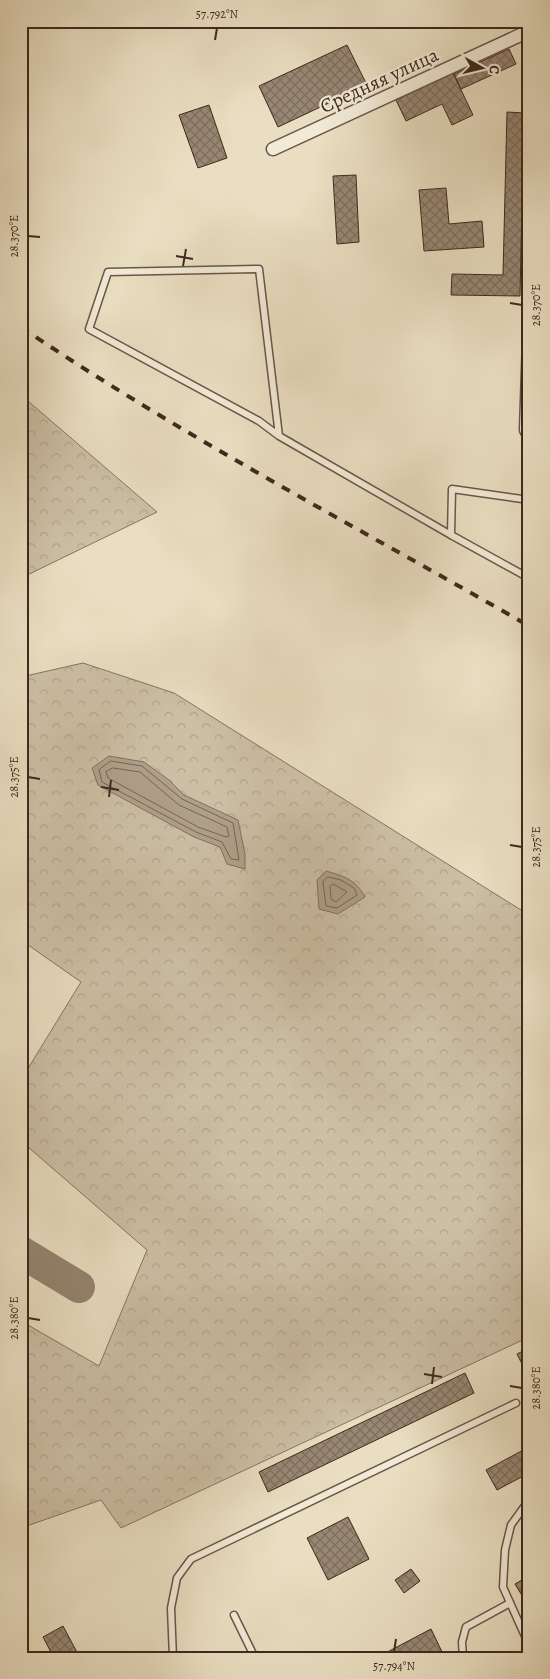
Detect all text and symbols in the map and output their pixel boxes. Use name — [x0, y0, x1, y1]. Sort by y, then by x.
text: 57.792°N — [196, 6, 239, 22]
street label: Средняя улица — [316, 41, 444, 120]
north arrow — [458, 42, 508, 92]
text: С — [484, 64, 504, 76]
text: 28.370°E — [6, 215, 22, 257]
text: 28.370°E — [528, 284, 544, 326]
text: 28.375°E — [6, 756, 22, 798]
text: 28.375°E — [528, 826, 544, 868]
text: 28.380°E — [6, 1296, 22, 1340]
text: 28.380°E — [528, 1366, 544, 1410]
text: 57.794°N — [373, 1658, 415, 1674]

